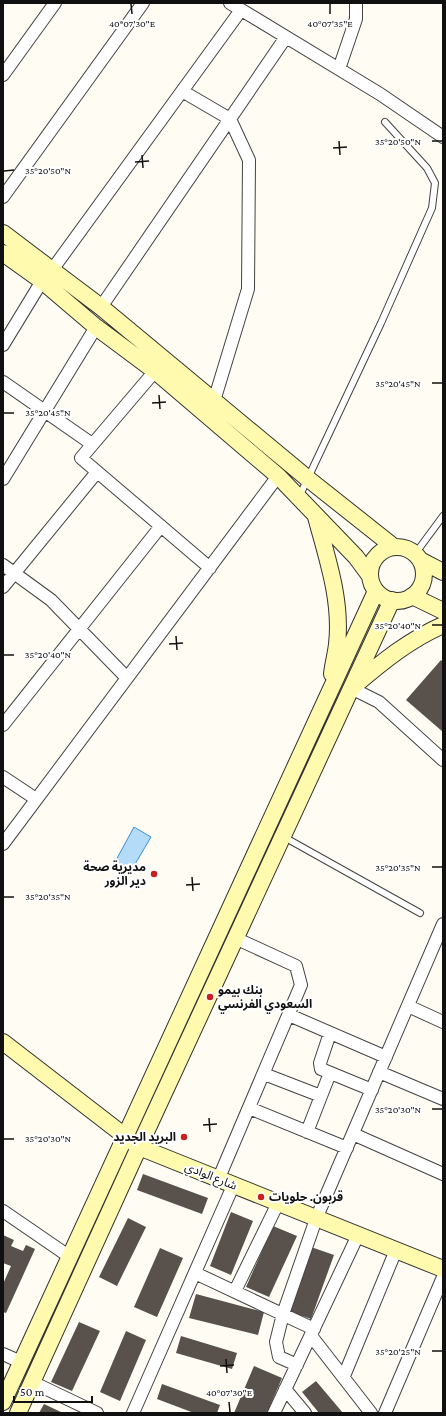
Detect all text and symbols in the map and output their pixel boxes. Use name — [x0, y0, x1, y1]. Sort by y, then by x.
text: 40°07'30"E — [109, 18, 156, 29]
text: 40°07'35"E — [307, 18, 353, 29]
text: 35°20'50"N — [375, 136, 421, 147]
text: 35°20'50"N — [25, 165, 71, 176]
text: 35°20'45"N — [375, 378, 421, 389]
text: 35°20'45"N — [25, 407, 71, 418]
text: 35°20'40"N — [375, 620, 422, 631]
text: 35°20'40"N — [25, 649, 72, 660]
place label: مديرية صحة دير الزور — [83, 860, 146, 888]
text: 35°20'35"N — [375, 862, 421, 873]
marker: مديرية صحة دير الزور — [149, 869, 159, 879]
text: 35°20'35"N — [25, 891, 71, 902]
place label: بنك بيمو السعودي الفرنسي — [218, 983, 312, 1014]
marker: بنك بيمو السعودي الفرنسي — [205, 992, 215, 1002]
text: 35°20'30"N — [375, 1104, 422, 1115]
place label: البريد الجديد — [113, 1130, 176, 1144]
marker: البريد الجديد — [179, 1132, 189, 1142]
text: 35°20'30"N — [25, 1133, 72, 1144]
street label: شارع الوادي — [182, 1159, 239, 1195]
place label: قربون. حلويات — [269, 1190, 343, 1204]
marker: قربون. حلويات — [256, 1192, 266, 1202]
text: 35°20'25"N — [375, 1346, 421, 1357]
scale bar — [14, 1378, 92, 1404]
text: 50 m — [20, 1385, 45, 1399]
text: 40°07'30"E — [206, 1387, 253, 1398]

